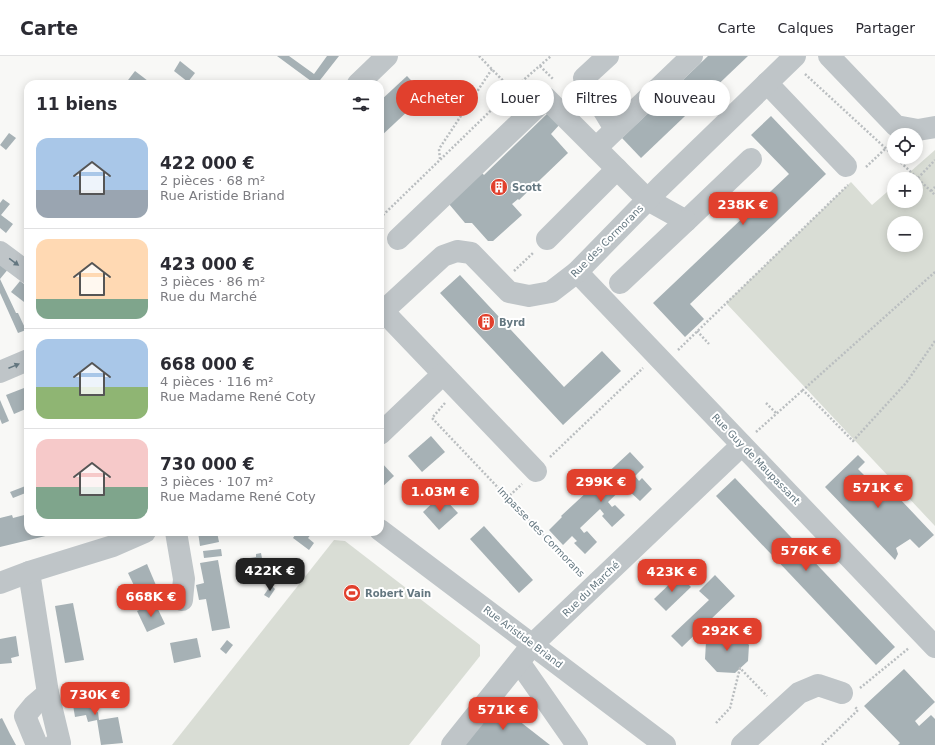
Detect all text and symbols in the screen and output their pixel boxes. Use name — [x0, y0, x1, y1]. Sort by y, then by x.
text: Carte — [20, 17, 78, 39]
text: Carte — [717, 20, 756, 36]
text: Calques — [778, 20, 834, 36]
text: Partager — [856, 20, 915, 36]
chip: Acheter — [396, 80, 478, 116]
chip: Louer — [486, 80, 554, 116]
chip: Filtres — [562, 80, 631, 116]
chip: Nouveau — [639, 80, 730, 116]
icon: filters — [350, 93, 372, 115]
text: 11 biens — [36, 94, 117, 114]
map controls — [887, 128, 923, 252]
button: locate — [887, 128, 923, 164]
text: 422 000 € — [160, 153, 255, 173]
icon: home — [68, 154, 116, 202]
button: + — [887, 172, 923, 208]
text: 2 pièces · 68 m² — [160, 173, 265, 188]
building icon: Scott — [489, 177, 509, 197]
place label: Scott — [512, 182, 542, 193]
text: Rue Aristide Briand — [160, 188, 285, 203]
pin: 238K € — [710, 192, 776, 226]
text: 238K € — [718, 197, 768, 212]
street label: Rue des Cormorans — [569, 203, 645, 279]
button: − — [887, 216, 923, 252]
text: 423 000 € — [160, 254, 255, 274]
icon: home — [68, 255, 116, 303]
one-way arrow — [9, 258, 19, 266]
text: 3 pièces · 86 m² — [160, 274, 265, 289]
text: Rue du Marché — [160, 289, 257, 304]
building icon: Byrd — [476, 312, 496, 332]
place label: Byrd — [499, 317, 525, 328]
text: 668 000 € — [160, 354, 255, 374]
icon: home — [68, 355, 116, 403]
one-way arrow — [8, 363, 20, 369]
text: 4 pièces · 116 m² — [160, 374, 273, 389]
text: Rue Madame René Coty — [160, 389, 316, 404]
street label: Rue Guy de Maupassant — [710, 412, 802, 507]
text: 730 000 € — [160, 454, 255, 474]
icon: home — [68, 455, 116, 503]
pin: 299K € — [568, 469, 634, 503]
text: 3 pièces · 107 m² — [160, 474, 273, 489]
text: 299K € — [576, 474, 626, 489]
pin: 571K € — [845, 475, 911, 509]
pin: 1.03M € — [403, 479, 477, 513]
text: 571K € — [853, 480, 903, 495]
text: 1.03M € — [411, 484, 469, 499]
street label: Impasse des Cormorans — [495, 485, 587, 579]
text: Rue Madame René Coty — [160, 489, 316, 504]
pin: 576K € — [773, 538, 839, 572]
text: 576K € — [781, 543, 831, 558]
pin: 422K € — [237, 558, 303, 592]
street label: Rue du Marché — [560, 559, 622, 619]
pin: 423K € — [639, 559, 705, 593]
text: 422K € — [245, 563, 295, 578]
text: 423K € — [647, 564, 697, 579]
sports icon: Robert Vain — [342, 583, 362, 603]
pin: 668K € — [118, 584, 184, 618]
place label: Robert Vain — [365, 588, 431, 599]
text: 668K € — [126, 589, 176, 604]
street label: Rue Aristide Briand — [481, 604, 565, 670]
pin: 292K € — [694, 618, 760, 652]
text: 292K € — [702, 623, 752, 638]
pin: 730K € — [62, 682, 128, 716]
text: 730K € — [70, 687, 120, 702]
pin: 571K € — [470, 697, 536, 731]
text: 571K € — [478, 702, 528, 717]

